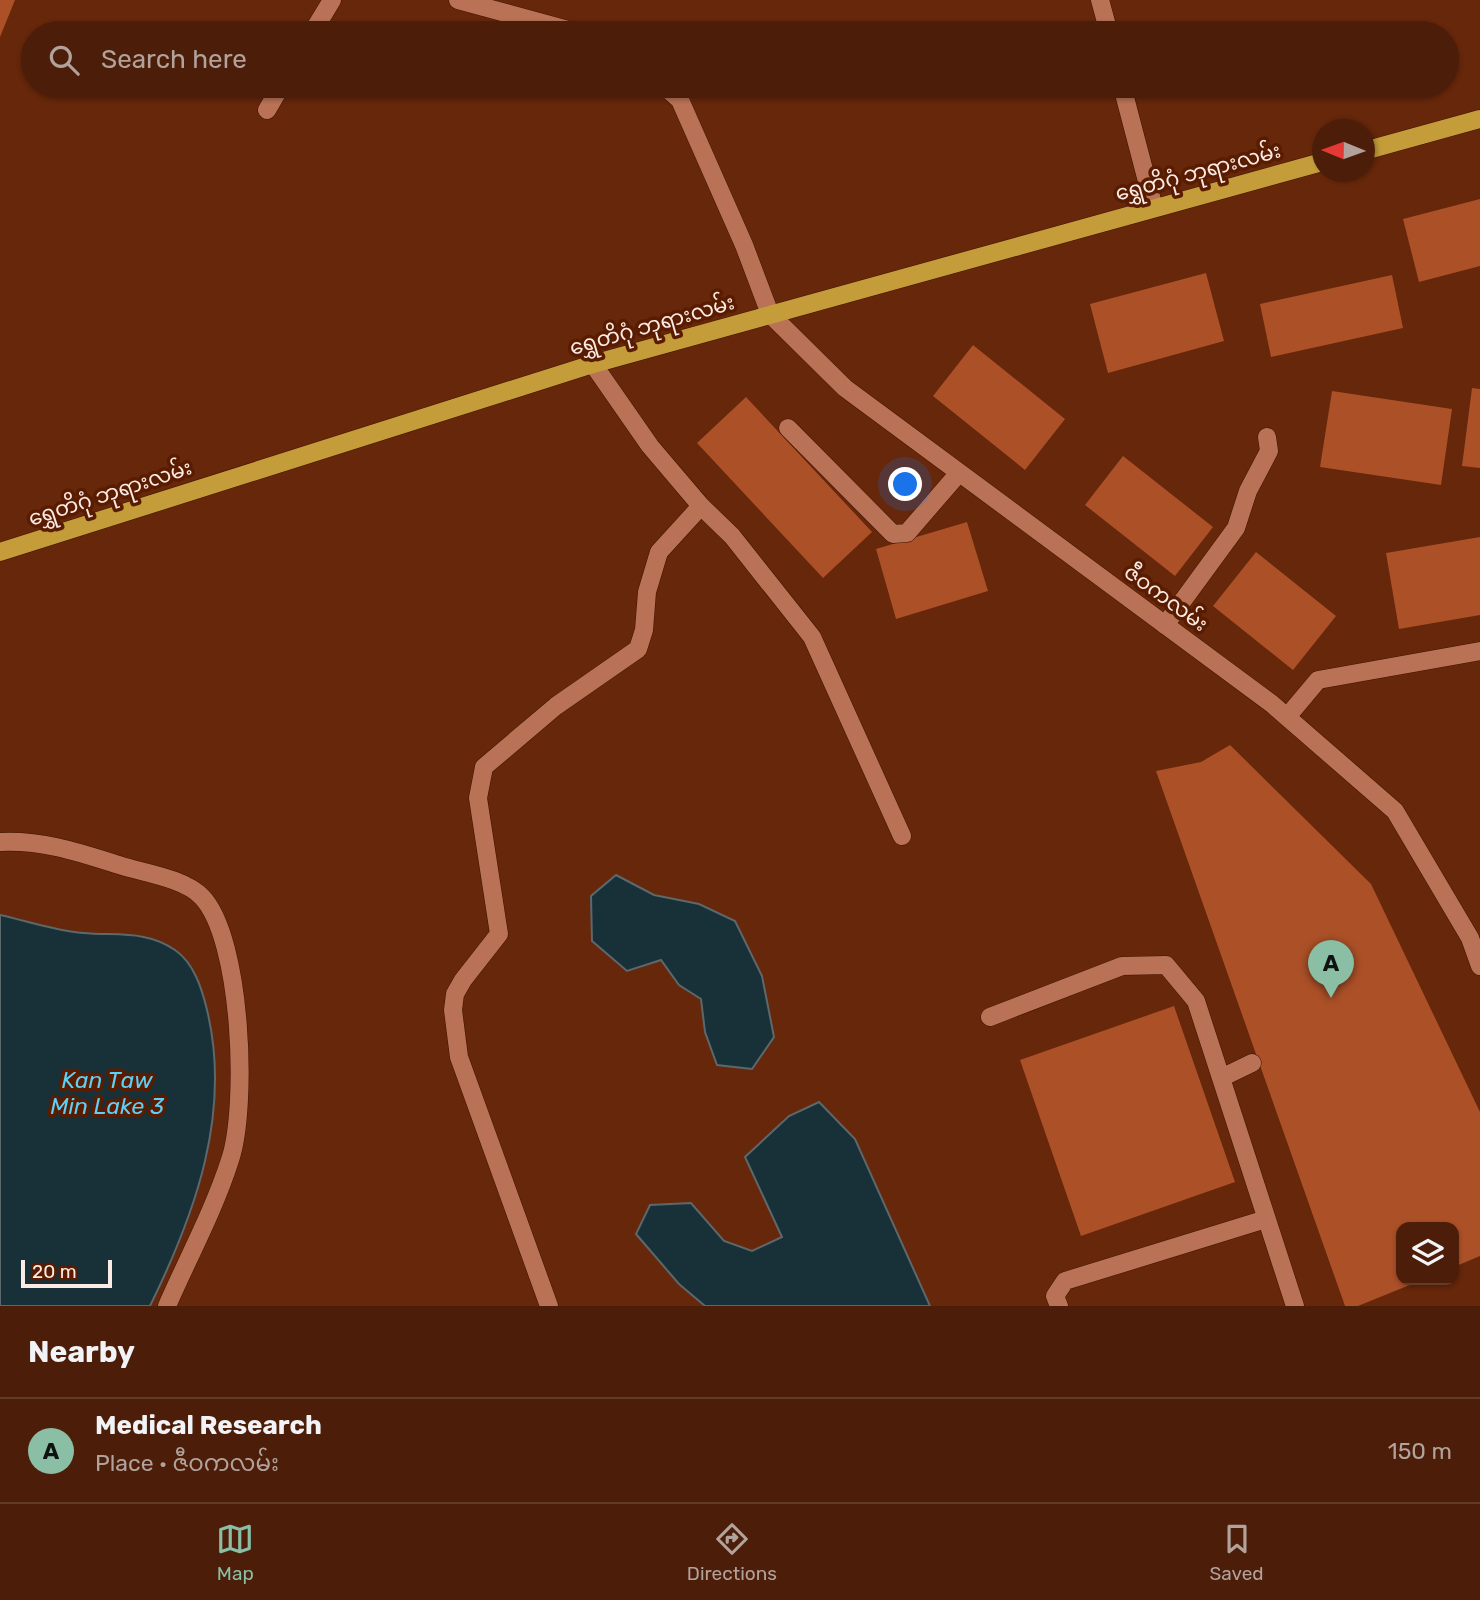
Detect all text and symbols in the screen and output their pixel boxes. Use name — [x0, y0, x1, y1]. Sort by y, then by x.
search box — [21, 21, 1459, 98]
icon: search — [45, 41, 83, 79]
text: Search here — [101, 44, 247, 75]
north arrow — [1312, 119, 1375, 182]
street label: ရွှေတိဂုံ ဘုရားလမ်း — [1112, 135, 1285, 210]
street label: ရွှေတိဂုံ ဘုရားလမ်း — [566, 286, 739, 365]
street label: ရွှေတိဂုံ ဘုရားလမ်း — [24, 451, 196, 535]
your location — [888, 467, 922, 501]
street label: ဇီဝကလမ်း — [1120, 556, 1215, 636]
pin: A — [1308, 940, 1354, 998]
water label: Kan Taw Min Lake 3 — [50, 1066, 165, 1120]
map controls — [1396, 1222, 1459, 1285]
button: layers — [1396, 1222, 1459, 1285]
scale bar — [21, 1257, 112, 1289]
text: 20 m — [32, 1260, 77, 1283]
text: Nearby — [28, 1334, 135, 1370]
text: Medical Research — [95, 1410, 322, 1441]
text: A — [43, 1437, 59, 1465]
text: 150 m — [1388, 1437, 1452, 1465]
text: Place · ဇီဝကလမ်း — [95, 1449, 279, 1477]
tab: Map — [216, 1520, 254, 1585]
tab: Directions — [687, 1520, 777, 1585]
tab: Saved — [1209, 1520, 1264, 1585]

